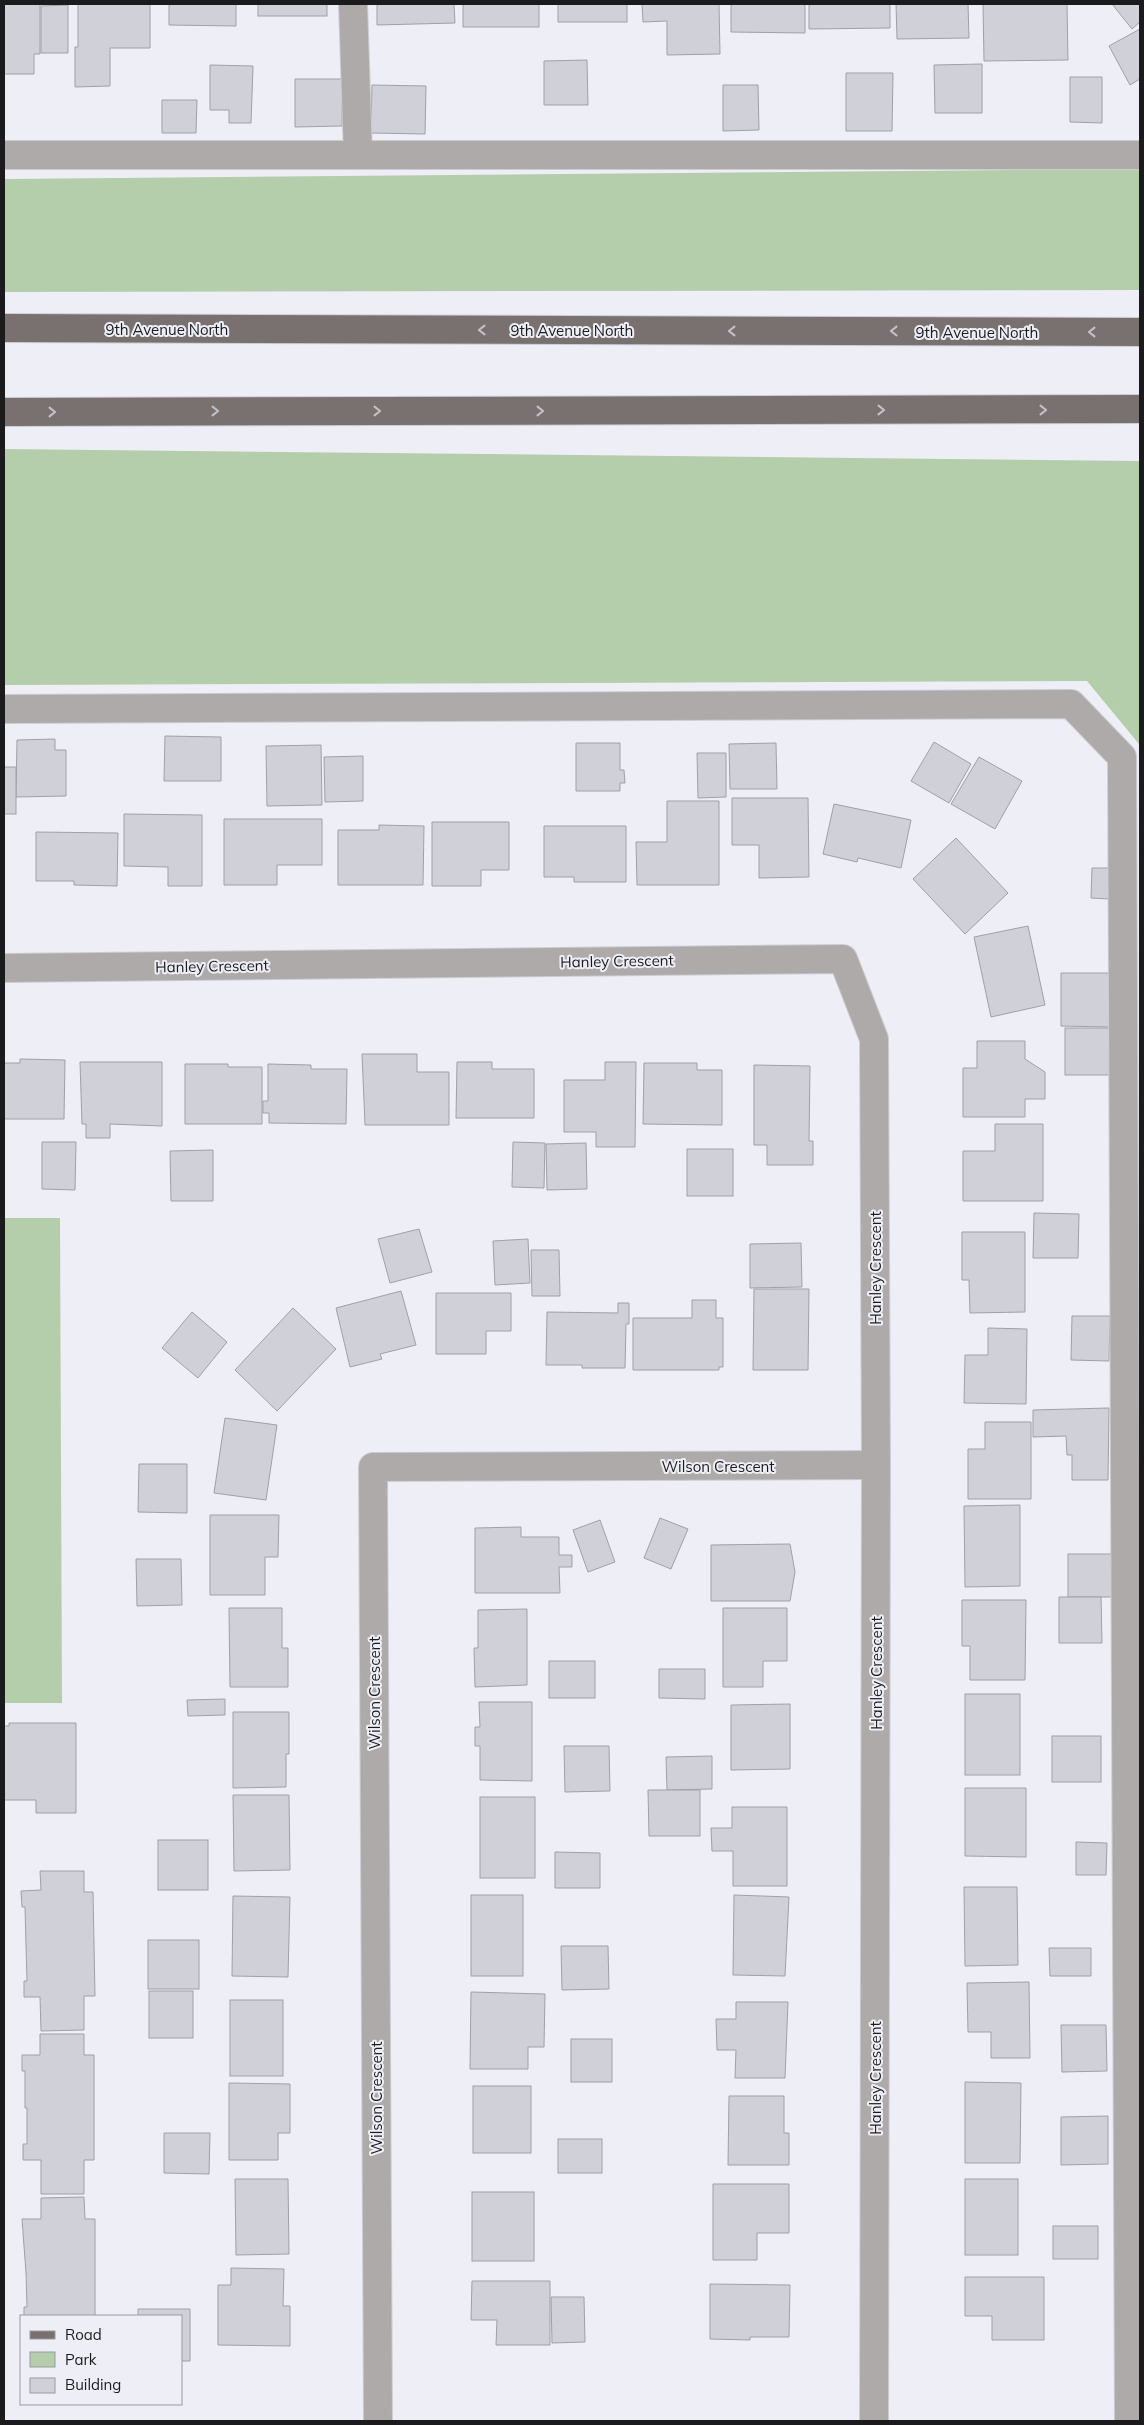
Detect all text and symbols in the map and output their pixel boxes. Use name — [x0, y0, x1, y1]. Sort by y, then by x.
street label: 9th Avenue North — [106, 320, 228, 339]
street label: 9th Avenue North — [511, 321, 633, 340]
street label: 9th Avenue North — [916, 323, 1038, 342]
one-way arrow — [477, 325, 485, 335]
one-way arrow — [727, 326, 735, 336]
one-way arrow — [890, 326, 898, 336]
one-way arrow — [1087, 327, 1095, 337]
one-way arrow — [878, 405, 885, 415]
one-way arrow — [1040, 405, 1048, 415]
one-way arrow — [212, 406, 219, 416]
one-way arrow — [374, 406, 382, 416]
one-way arrow — [536, 406, 544, 416]
one-way arrow — [49, 407, 57, 417]
street label: Hanley Crescent — [560, 951, 674, 971]
street label: Hanley Crescent — [155, 956, 269, 976]
street label: Hanley Crescent — [866, 1211, 885, 1325]
street label: Wilson Crescent — [661, 1457, 775, 1476]
street label: Hanley Crescent — [867, 1616, 886, 1730]
street label: Wilson Crescent — [365, 1636, 384, 1750]
street label: Hanley Crescent — [866, 2021, 885, 2135]
street label: Wilson Crescent — [367, 2041, 386, 2155]
legend — [20, 2315, 182, 2405]
text: Road — [65, 2325, 102, 2344]
text: Park — [65, 2350, 97, 2369]
text: Building — [65, 2375, 121, 2394]

